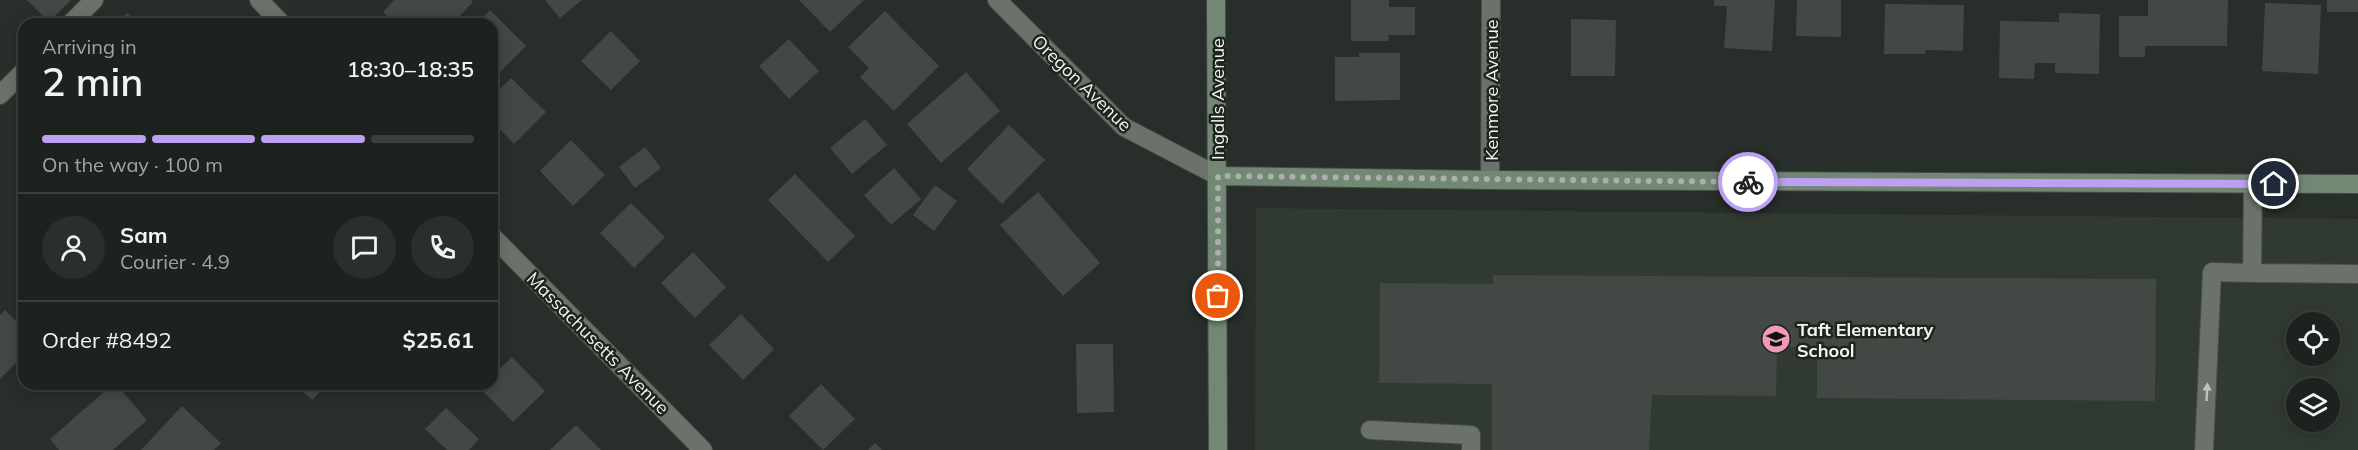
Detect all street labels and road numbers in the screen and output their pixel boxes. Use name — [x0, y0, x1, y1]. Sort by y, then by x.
street label: Kenmore Avenue — [1480, 19, 1503, 161]
street label: Oregon Avenue — [1028, 30, 1136, 136]
street label: Ingalls Avenue — [1206, 38, 1229, 160]
street label: Massachusetts Avenue — [522, 267, 674, 419]

